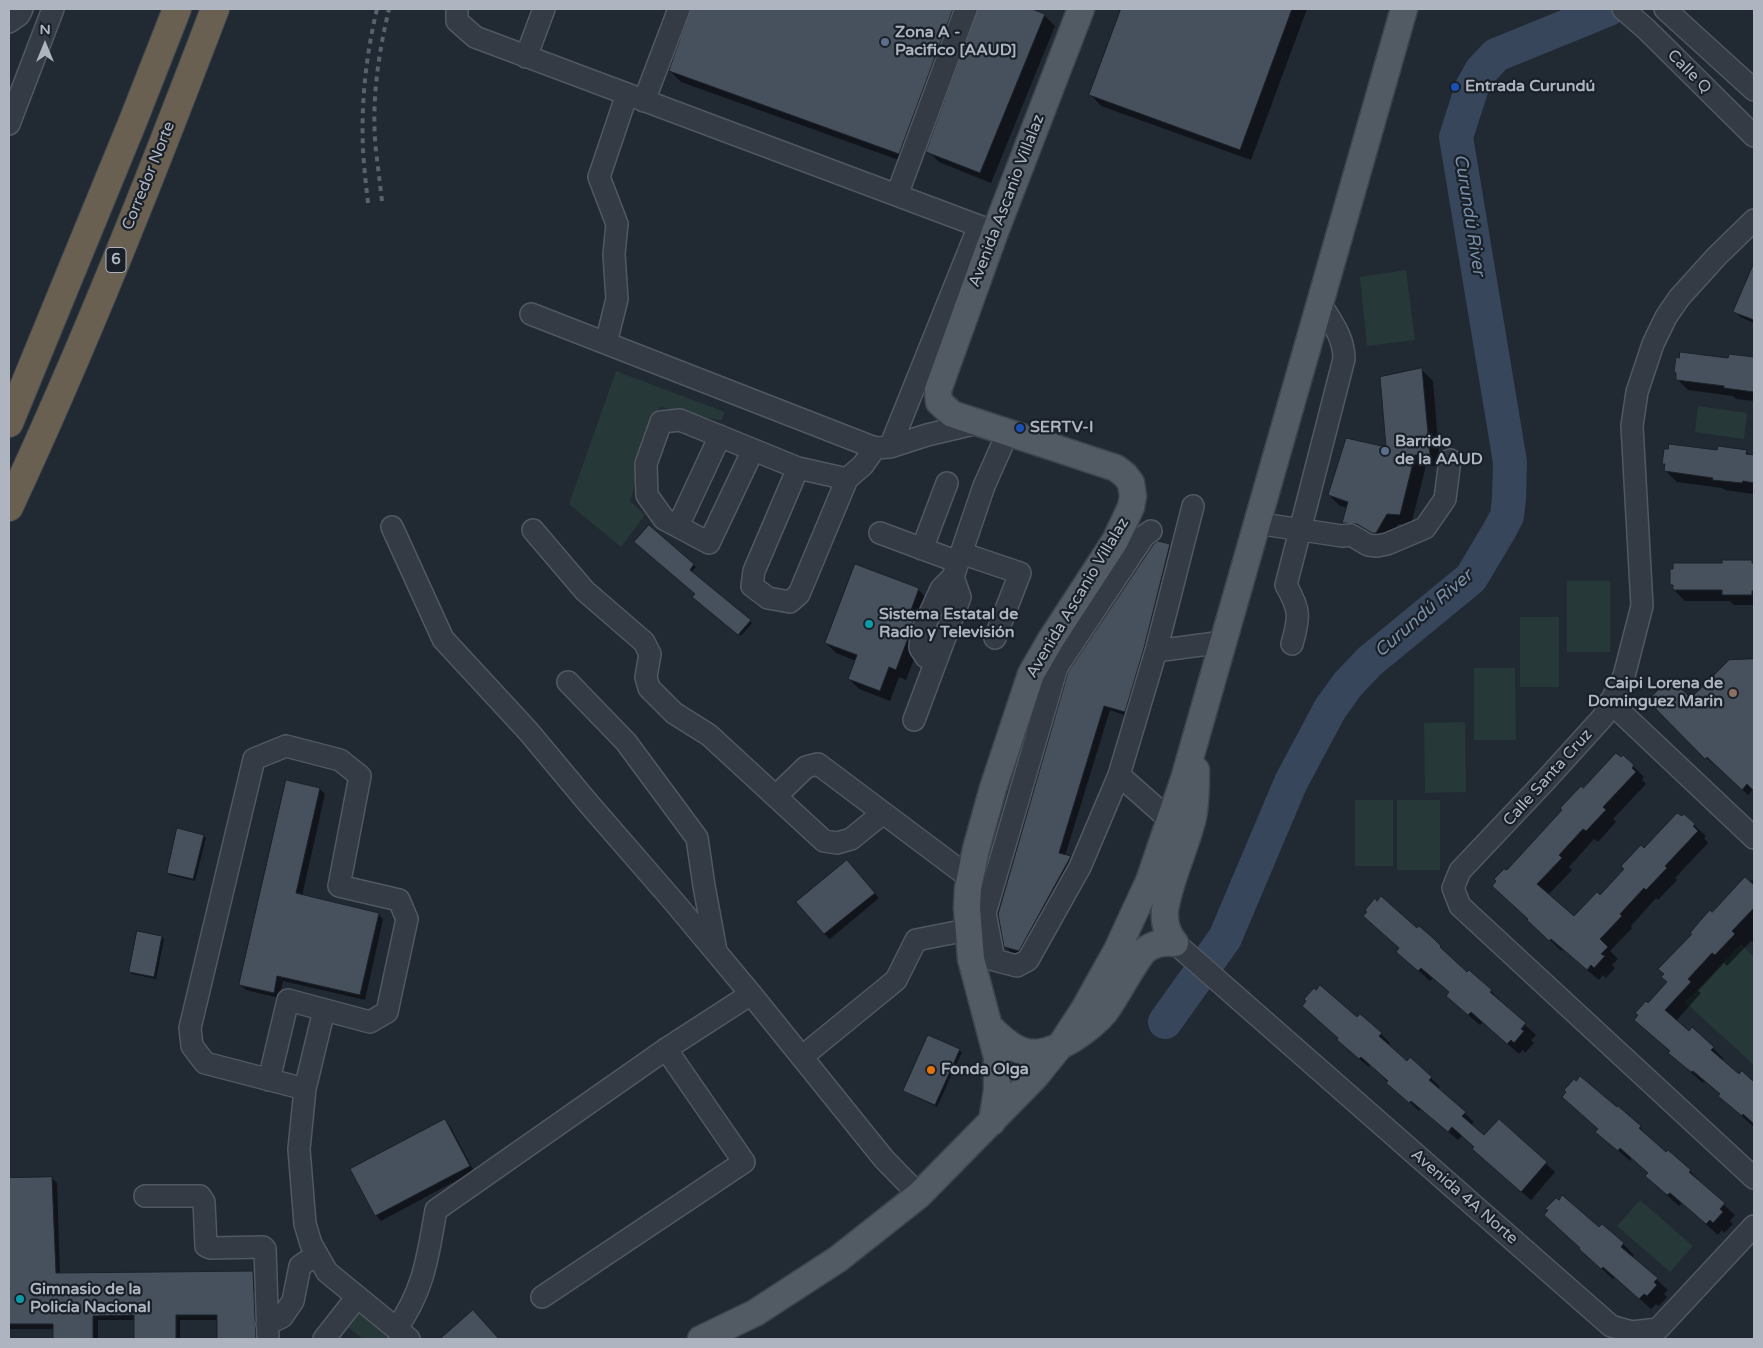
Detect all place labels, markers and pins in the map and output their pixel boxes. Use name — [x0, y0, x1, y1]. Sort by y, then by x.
place label: Zona A - Pacìfico [AAUD] — [895, 23, 1017, 61]
marker: Zona A - Pacìfico [AAUD] — [879, 36, 891, 48]
place label: Entrada Curundú — [1465, 77, 1595, 97]
marker: Entrada Curundú — [1449, 81, 1461, 93]
place label: SERTV-I — [1030, 418, 1093, 438]
marker: SERTV-I — [1014, 422, 1026, 434]
place label: Barrido de la AAUD — [1395, 432, 1483, 470]
marker: Barrido de la AAUD — [1379, 445, 1391, 457]
place label: Sistema Estatal de Radio y Televisión — [879, 605, 1018, 643]
marker: Sistema Estatal de Radio y Televisión — [863, 618, 875, 630]
place label: Caipi Lorena de Dominguez Marin — [1588, 674, 1723, 712]
marker: Caipi Lorena de Dominguez Marin — [1727, 687, 1739, 699]
place label: Fonda Olga — [941, 1060, 1029, 1080]
marker: Fonda Olga — [925, 1064, 937, 1076]
place label: Gimnasio de la Policía Nacional — [30, 1280, 151, 1318]
marker: Gimnasio de la Policía Nacional — [14, 1293, 26, 1305]

